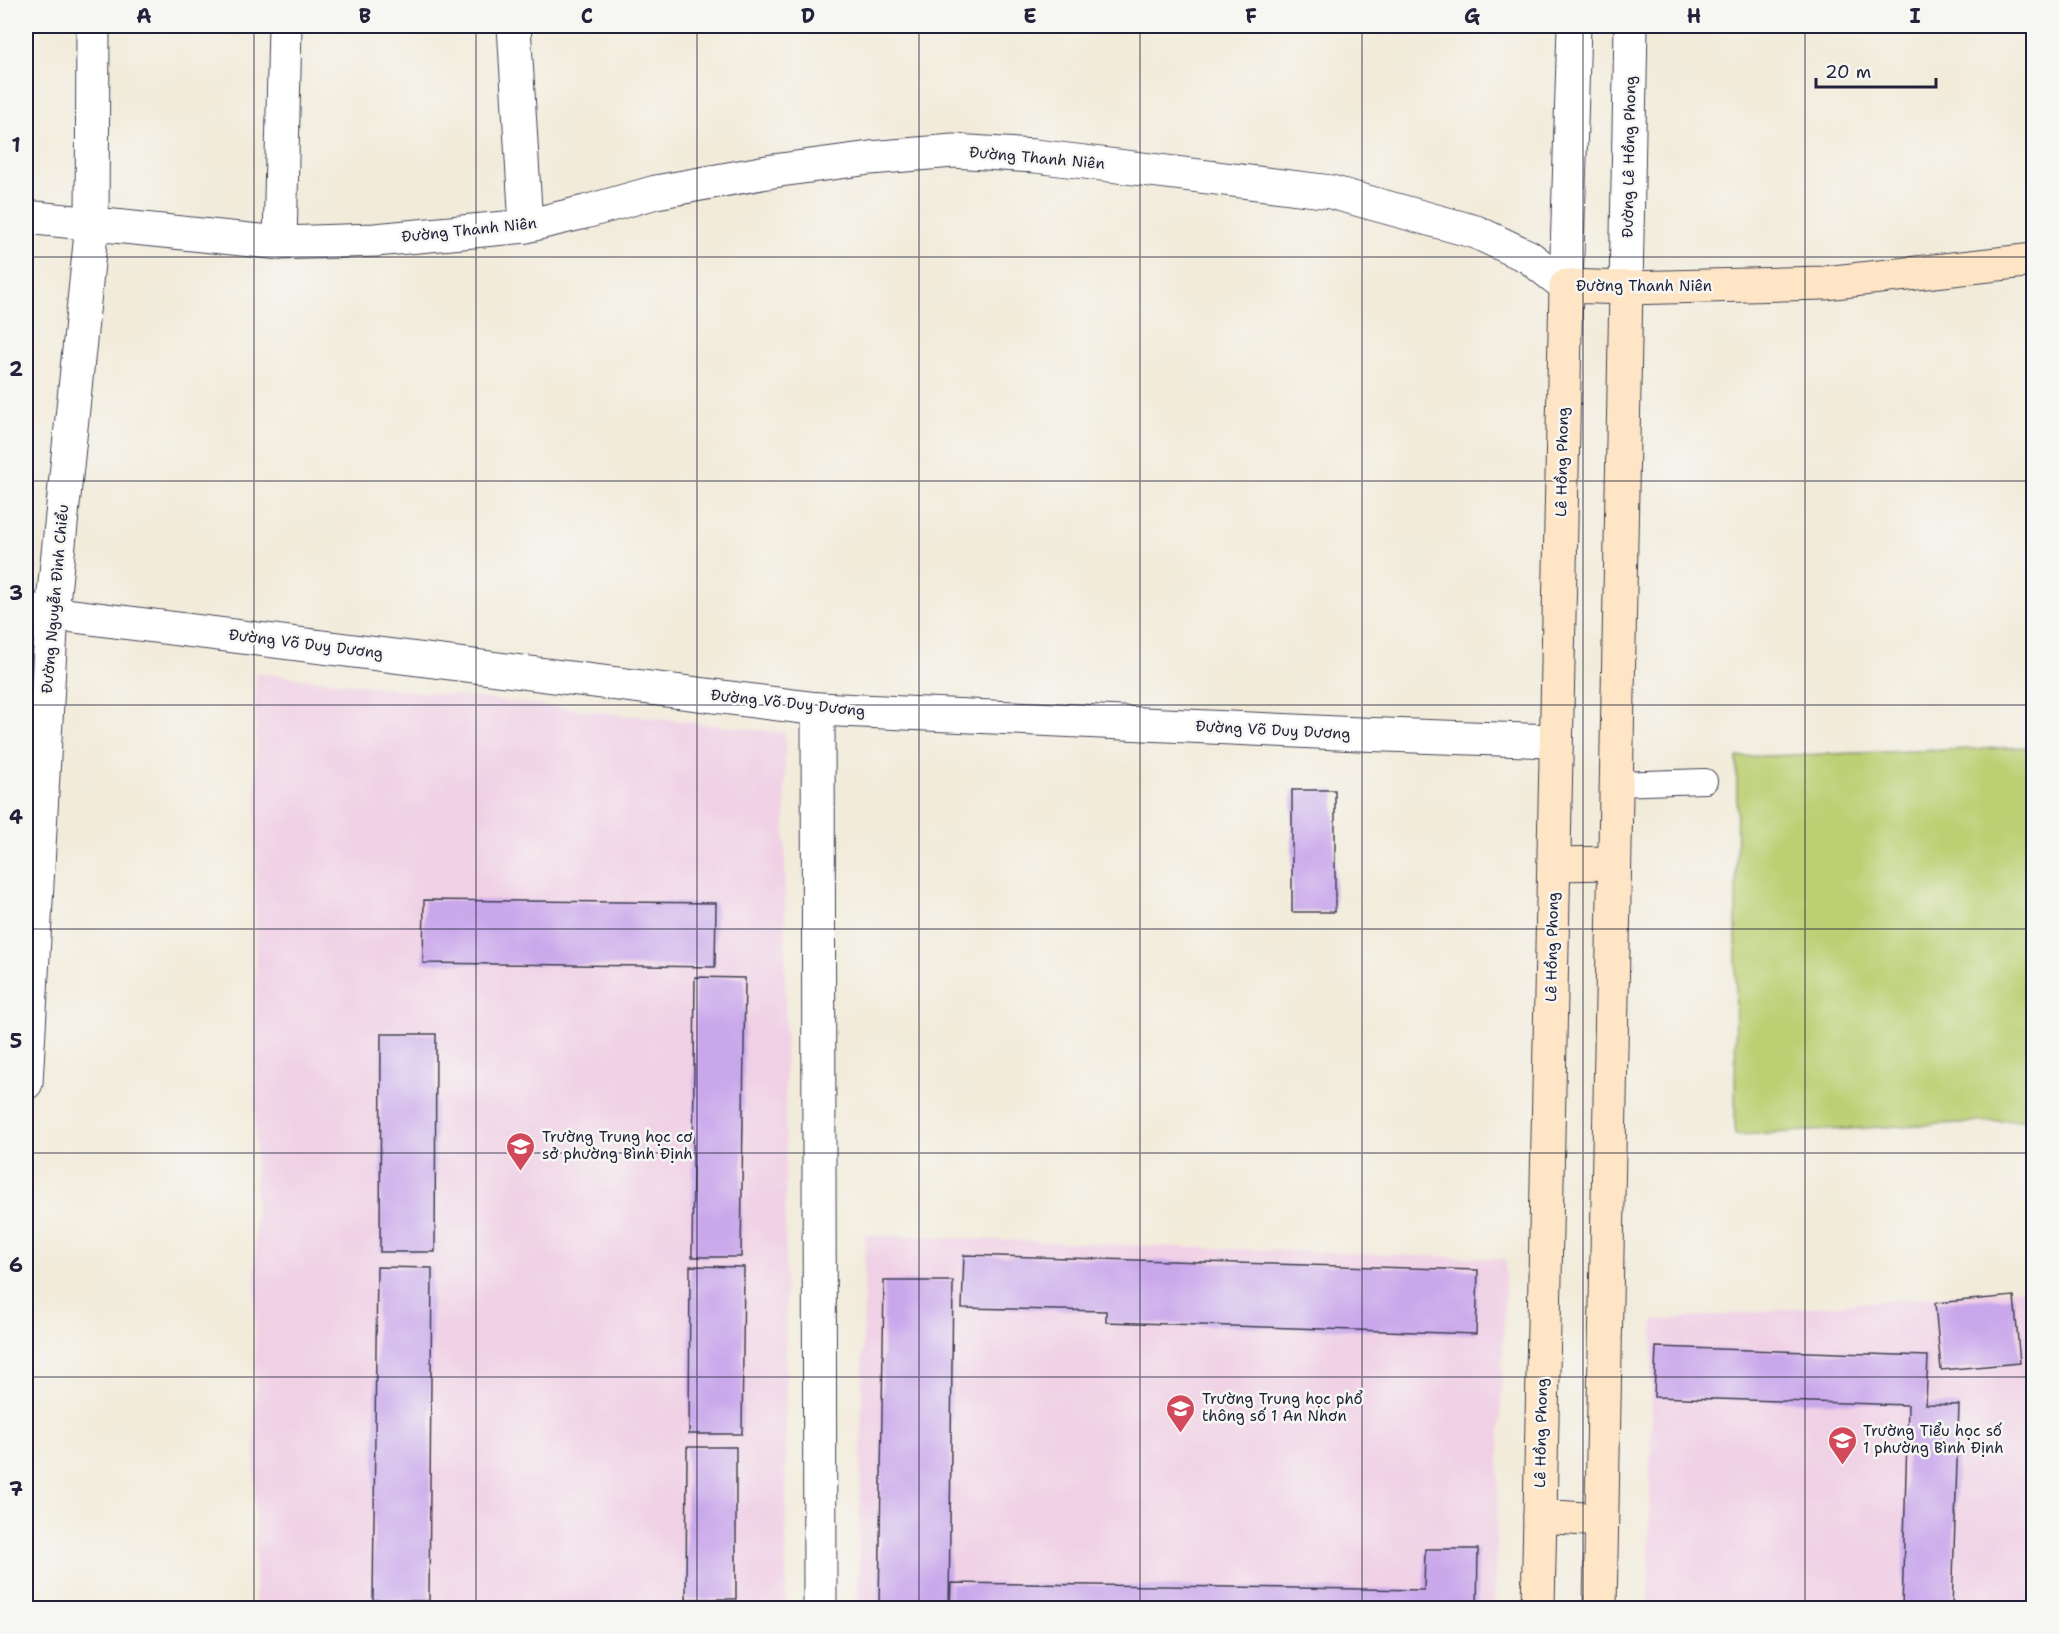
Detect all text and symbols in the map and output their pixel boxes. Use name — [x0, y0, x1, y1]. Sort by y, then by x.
text: A — [136, 3, 152, 29]
text: B — [359, 3, 371, 29]
text: C — [581, 3, 593, 29]
text: D — [801, 3, 815, 29]
text: E — [1023, 3, 1037, 29]
text: F — [1245, 3, 1257, 29]
text: G — [1464, 3, 1480, 29]
text: H — [1687, 3, 1701, 29]
text: I — [1909, 3, 1921, 29]
scale bar — [1816, 51, 1936, 89]
text: 20 m — [1825, 60, 1871, 84]
street label: Đường Lê Hồng Phong — [1618, 76, 1640, 238]
text: 1 — [11, 132, 21, 158]
street label: Đường Thanh Niên — [968, 142, 1106, 174]
street label: Đường Thanh Niên — [400, 213, 538, 247]
street label: Đường Thanh Niên — [1576, 276, 1712, 296]
text: 2 — [9, 356, 23, 382]
street label: Lê Hồng Phong — [1551, 407, 1573, 517]
street label: Đường Nguyễn Đình Chiểu — [37, 504, 73, 694]
text: 3 — [9, 580, 23, 606]
street label: Đường Võ Duy Dương — [228, 625, 384, 663]
street label: Đường Võ Duy Dương — [710, 685, 866, 721]
street label: Đường Võ Duy Dương — [1195, 716, 1351, 744]
text: 4 — [9, 804, 23, 830]
street label: Lê Hồng Phong — [1541, 892, 1563, 1002]
text: 5 — [10, 1028, 22, 1054]
place label: Trường Trung học cơ sở phường Bình Định — [542, 1127, 693, 1164]
school or university icon: Trường Trung học cơ sở phường Bình Định — [505, 1130, 537, 1172]
text: 6 — [9, 1252, 23, 1278]
street label: Lê Hồng Phong — [1530, 1378, 1552, 1488]
place label: Trường Trung học phổ thông số 1 An Nhơn — [1202, 1389, 1363, 1426]
school or university icon: Trường Trung học phổ thông số 1 An Nhơn — [1165, 1392, 1197, 1434]
place label: Trường Tiểu học số 1 phường Bình Định — [1863, 1421, 2004, 1458]
school or university icon: Trường Tiểu học số 1 phường Bình Định — [1826, 1424, 1858, 1466]
text: 7 — [9, 1476, 23, 1502]

